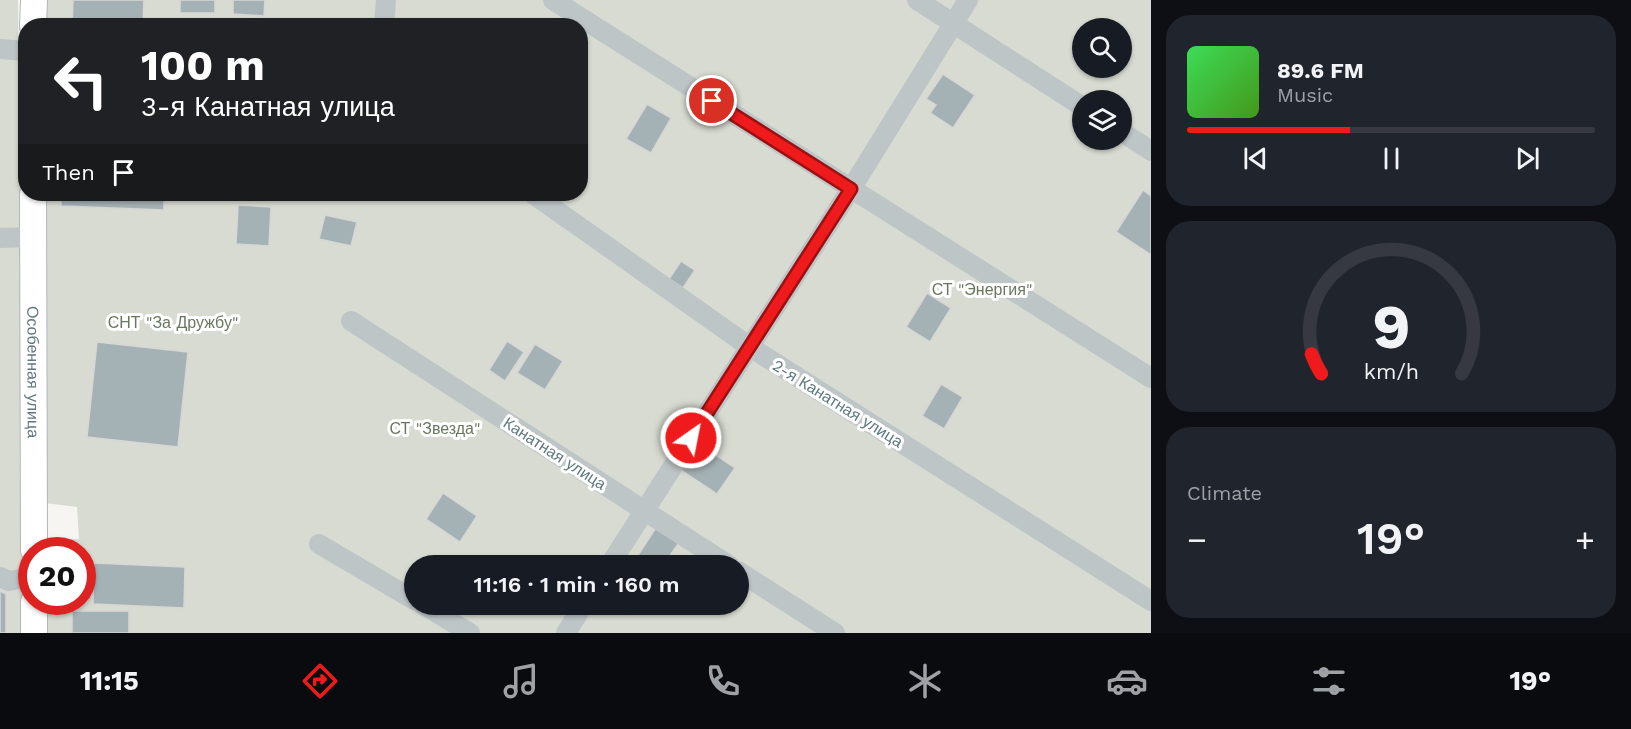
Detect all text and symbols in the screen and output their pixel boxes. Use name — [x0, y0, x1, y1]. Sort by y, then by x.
map controls — [1072, 18, 1132, 150]
button: search — [1072, 18, 1132, 78]
text: 100 m — [141, 41, 265, 90]
icon: left — [42, 42, 120, 120]
text: 89.6 FM — [1277, 58, 1364, 83]
pin — [686, 75, 737, 126]
text: Music — [1277, 83, 1333, 107]
icon: arrive — [695, 84, 728, 117]
button: layers — [1072, 90, 1132, 150]
text: 3-я Канатная улица — [141, 91, 395, 123]
icon: previous — [1239, 142, 1272, 175]
icon: pause — [1375, 142, 1408, 175]
icon: next — [1511, 142, 1544, 175]
icon: arrive — [107, 156, 140, 189]
text: Then — [42, 160, 95, 185]
park label: СТ "Энергия" — [932, 280, 1032, 299]
text: 9 — [1372, 290, 1410, 363]
street label: Особенная улица — [23, 306, 43, 438]
park label: СНТ "За Дружбу" — [108, 313, 238, 332]
street label: 2-я Канатная улица — [769, 356, 906, 451]
text: km/h — [1363, 359, 1419, 384]
position arrow — [659, 406, 723, 470]
street label: Канатная улица — [500, 413, 610, 494]
park label: СТ "Звезда" — [390, 419, 480, 438]
text: Climate — [1187, 481, 1262, 505]
text: 19° — [1357, 512, 1425, 565]
text: − — [1187, 520, 1207, 559]
text: + — [1575, 520, 1595, 559]
speed limit sign: 20 — [18, 537, 96, 615]
text: 11:16 · 1 min · 160 m — [474, 572, 679, 597]
icon: directions — [299, 660, 341, 702]
icon: music — [500, 660, 542, 702]
icon: phone — [702, 660, 744, 702]
icon: climate — [904, 660, 946, 702]
icon: car — [1106, 660, 1148, 702]
icon: filters — [1308, 660, 1350, 702]
text: 11:15 — [80, 665, 139, 697]
text: 19° — [1509, 665, 1551, 697]

